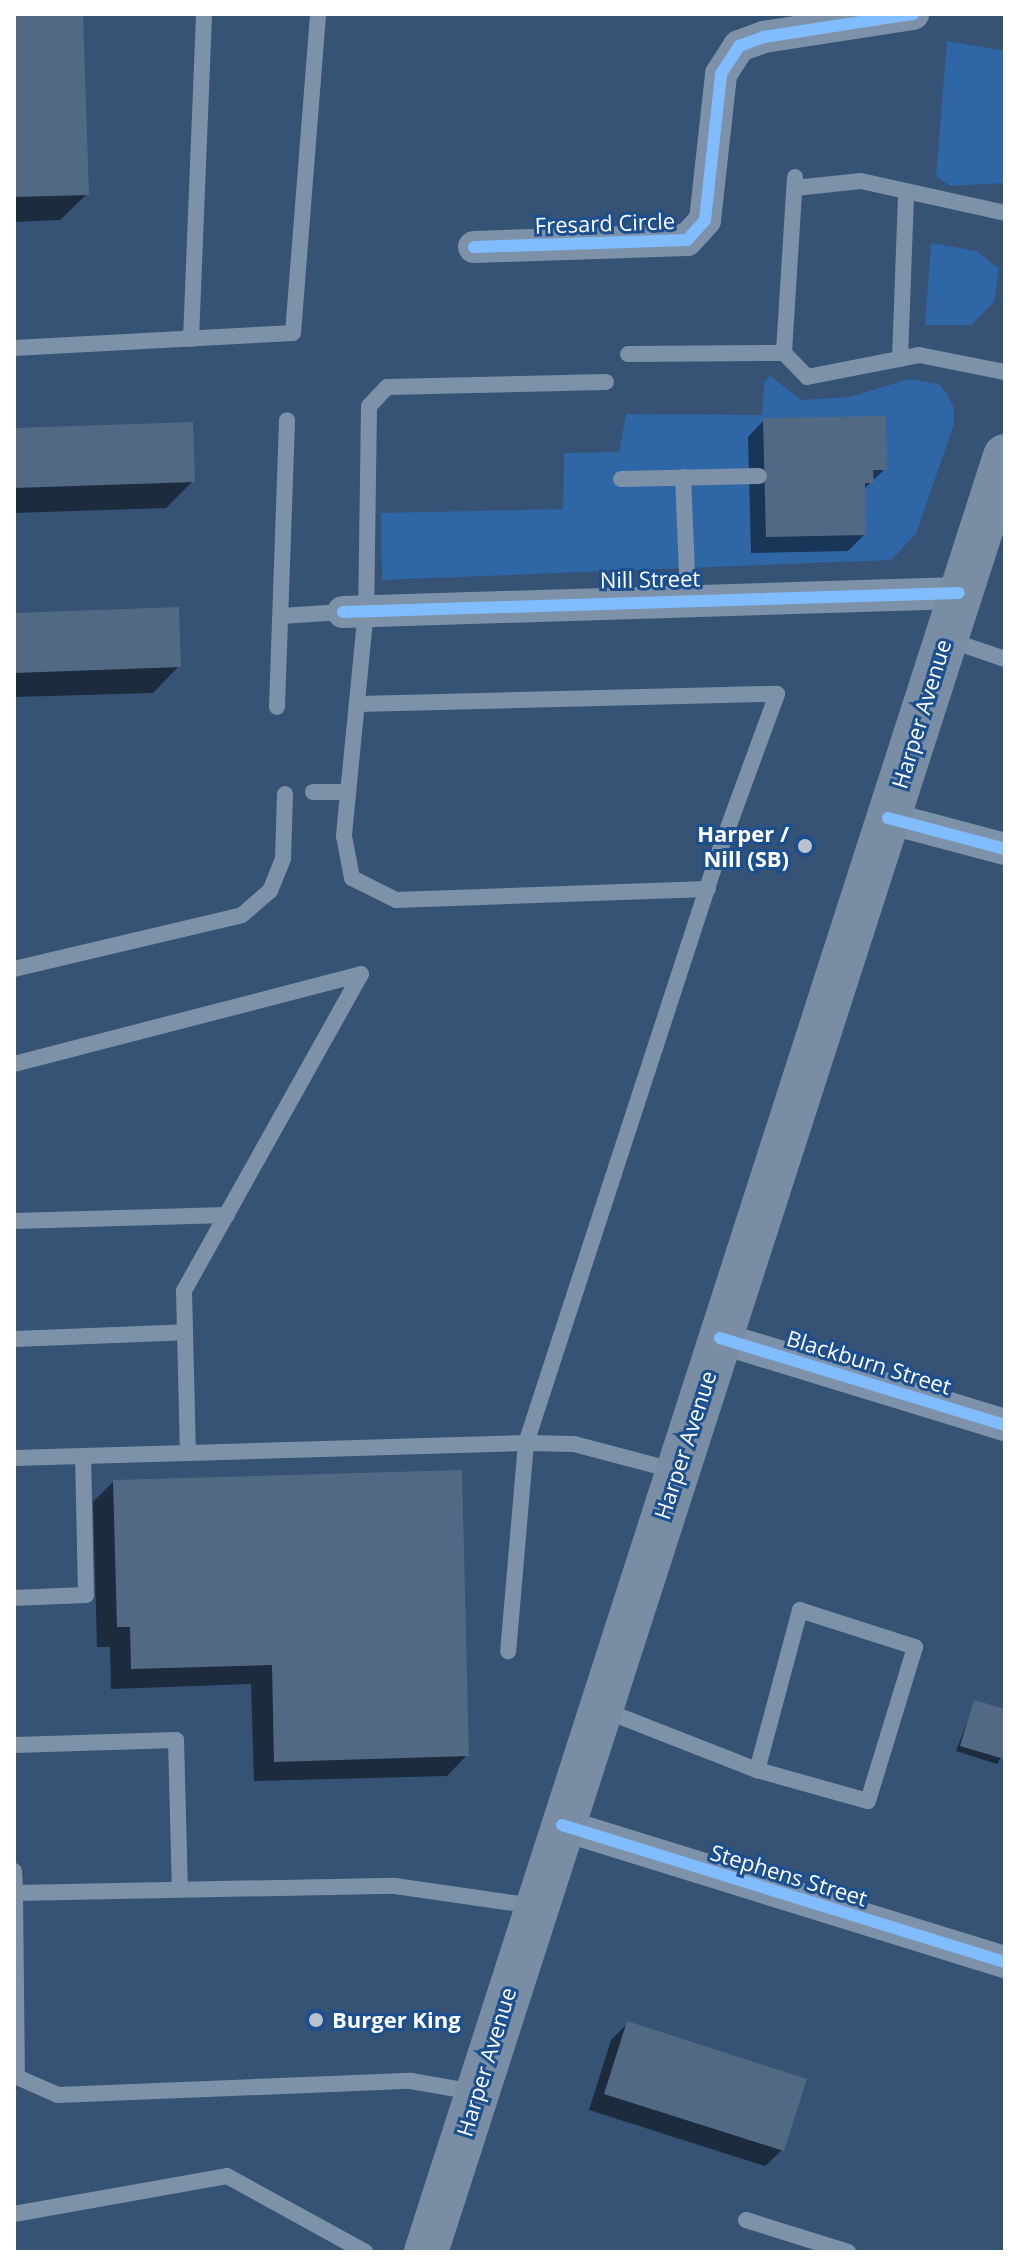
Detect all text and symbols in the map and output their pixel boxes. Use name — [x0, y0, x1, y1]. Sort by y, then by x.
street label: Fresard Circle — [534, 207, 676, 239]
street label: Nill Street — [600, 565, 700, 593]
street label: Harper Avenue — [886, 636, 956, 792]
place label: Harper / Nill (SB) — [697, 820, 789, 872]
marker: Harper / Nill (SB) — [796, 837, 814, 855]
street label: Blackburn Street — [784, 1324, 954, 1400]
street label: Harper Avenue — [649, 1367, 721, 1523]
street label: Stephens Street — [707, 1839, 871, 1911]
street label: Harper Avenue — [451, 1984, 521, 2140]
place label: Burger King — [332, 2007, 461, 2033]
marker: Burger King — [307, 2011, 325, 2029]

